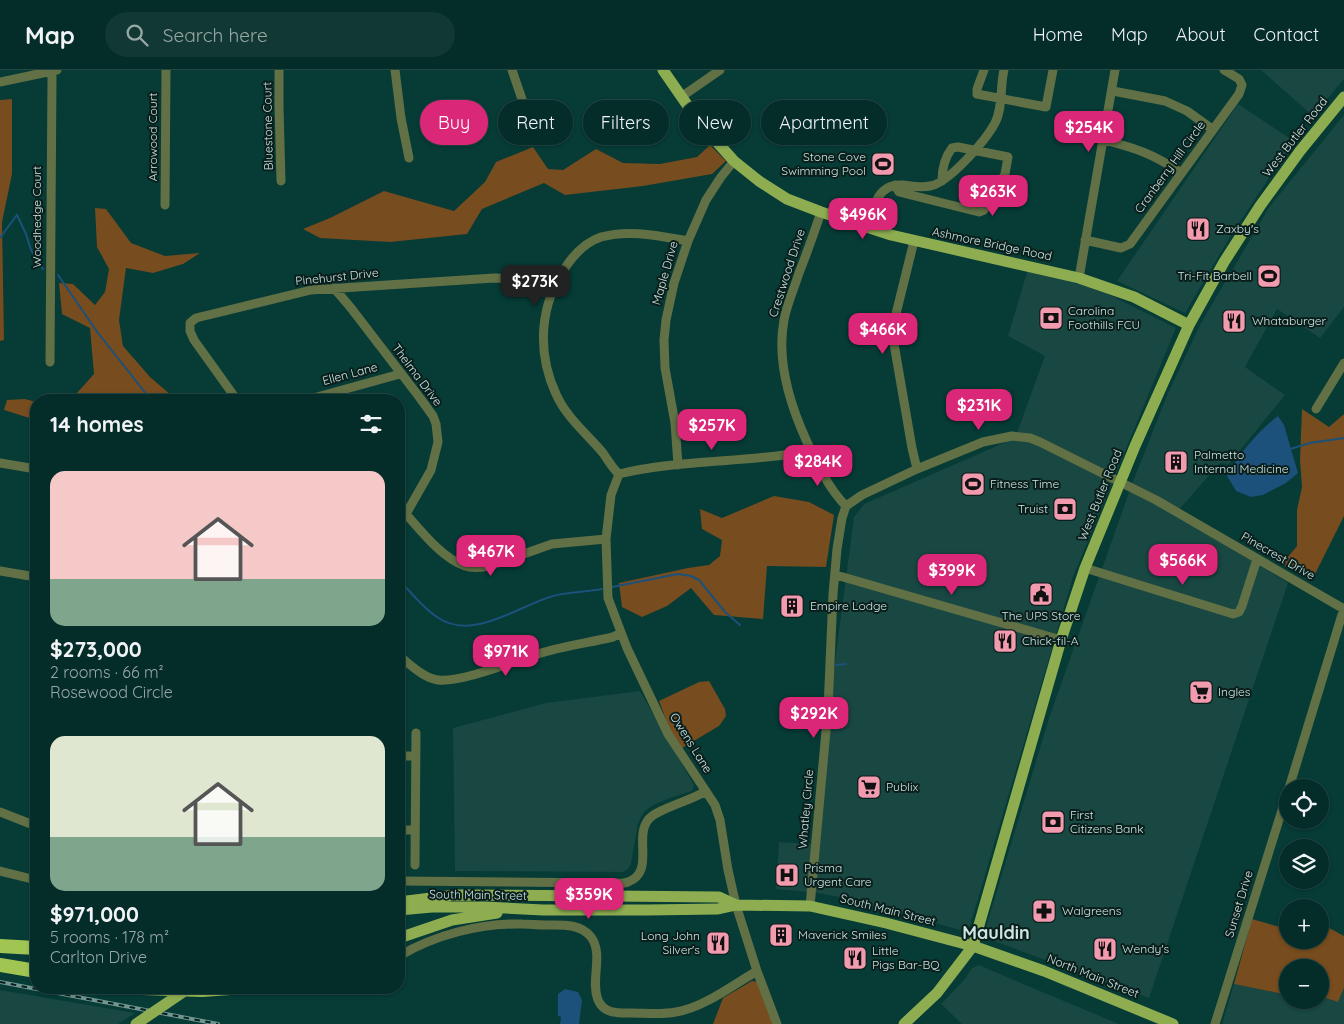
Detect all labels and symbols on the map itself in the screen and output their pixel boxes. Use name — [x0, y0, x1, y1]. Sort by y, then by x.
street label: Bluestone Court — [259, 82, 276, 170]
street label: Arrowood Court — [145, 93, 160, 181]
street label: West Butler Road — [1259, 94, 1330, 180]
pin: $254K — [1054, 111, 1124, 153]
street label: Cranberry Hill Circle — [1131, 118, 1208, 216]
place label: Stone Cove Swimming Pool — [781, 149, 866, 178]
sports icon: Stone Cove Swimming Pool — [870, 151, 896, 177]
street label: Woodhedge Court — [29, 166, 44, 268]
pin: $263K — [958, 174, 1028, 217]
pin: $496K — [828, 198, 898, 240]
restaurant icon: Zaxby's — [1185, 216, 1211, 242]
place label: Zaxby's — [1216, 221, 1259, 236]
street label: Ashmore Bridge Road — [931, 223, 1053, 264]
street label: Crestwood Drive — [765, 227, 808, 319]
street label: Maple Drive — [648, 239, 681, 307]
sports icon: Tri-Fit Barbell — [1256, 263, 1282, 289]
pin: $273K — [500, 264, 570, 307]
street label: Pinehurst Drive — [295, 265, 379, 288]
place label: Tri-Fit Barbell — [1178, 268, 1252, 283]
place label: Carolina Foothills FCU — [1068, 303, 1140, 332]
bank icon: Carolina Foothills FCU — [1038, 305, 1064, 331]
restaurant icon: Whataburger — [1221, 308, 1247, 334]
pin: $466K — [848, 312, 918, 355]
place label: Whataburger — [1252, 313, 1327, 328]
street label: Thelma Drive — [389, 341, 446, 409]
street label: Ellen Lane — [321, 359, 379, 388]
pin: $231K — [944, 388, 1014, 431]
pin: $257K — [677, 408, 747, 451]
pin: $284K — [783, 444, 853, 487]
street label: West Butler Road — [1074, 447, 1125, 543]
place label: Palmetto Internal Medicine — [1194, 447, 1289, 476]
building icon: Palmetto Internal Medicine — [1163, 449, 1189, 475]
sports icon: Fitness Time — [960, 471, 986, 497]
place label: Fitness Time — [990, 476, 1059, 491]
bank icon: Truist — [1052, 496, 1078, 522]
place label: Truist — [1018, 501, 1048, 516]
street label: Pinecrest Drive — [1239, 528, 1318, 583]
pin: $467K — [456, 534, 526, 577]
pin: $566K — [1148, 544, 1218, 586]
pin: $399K — [917, 554, 987, 596]
public building icon: The UPS Store — [1028, 581, 1054, 607]
building icon: Empire Lodge — [779, 593, 805, 619]
place label: Empire Lodge — [810, 598, 887, 613]
place label: The UPS Store — [1002, 608, 1081, 623]
restaurant icon: Chick-fil-A — [992, 628, 1018, 654]
place label: Chick-fil-A — [1022, 633, 1079, 648]
pin: $971K — [471, 634, 541, 677]
supermarket icon: Ingles — [1188, 679, 1214, 705]
place label: Ingles — [1218, 684, 1251, 699]
pin: $292K — [779, 696, 849, 739]
street label: Owens Lane — [667, 710, 716, 776]
street label: Whatley Circle — [795, 768, 816, 849]
supermarket icon: Publix — [856, 774, 882, 800]
place label: Publix — [886, 779, 919, 794]
place label: First Citizens Bank — [1070, 807, 1144, 836]
bank icon: First Citizens Bank — [1040, 809, 1066, 835]
place label: Prisma Urgent Care — [804, 860, 872, 889]
hospital icon: Prisma Urgent Care — [774, 862, 800, 888]
street label: Sunset Drive — [1221, 868, 1256, 939]
pin: $359K — [554, 878, 624, 920]
street label: South Main Street — [429, 886, 527, 903]
street label: South Main Street — [839, 890, 937, 929]
pharmacy icon: Walgreens — [1031, 898, 1057, 924]
place label: Walgreens — [1062, 903, 1122, 918]
district label: Mauldin — [962, 921, 1030, 944]
building icon: Maverick Smiles — [768, 922, 794, 948]
place label: Maverick Smiles — [798, 927, 887, 942]
place label: Long John Silver's — [641, 928, 700, 957]
restaurant icon: Long John Silver's — [705, 930, 731, 956]
restaurant icon: Wendy's — [1092, 936, 1118, 962]
place label: Wendy's — [1122, 941, 1170, 956]
place label: Little Pigs Bar-BQ — [872, 943, 940, 972]
restaurant icon: Little Pigs Bar-BQ — [842, 945, 868, 971]
street label: North Main Street — [1045, 950, 1141, 1001]

